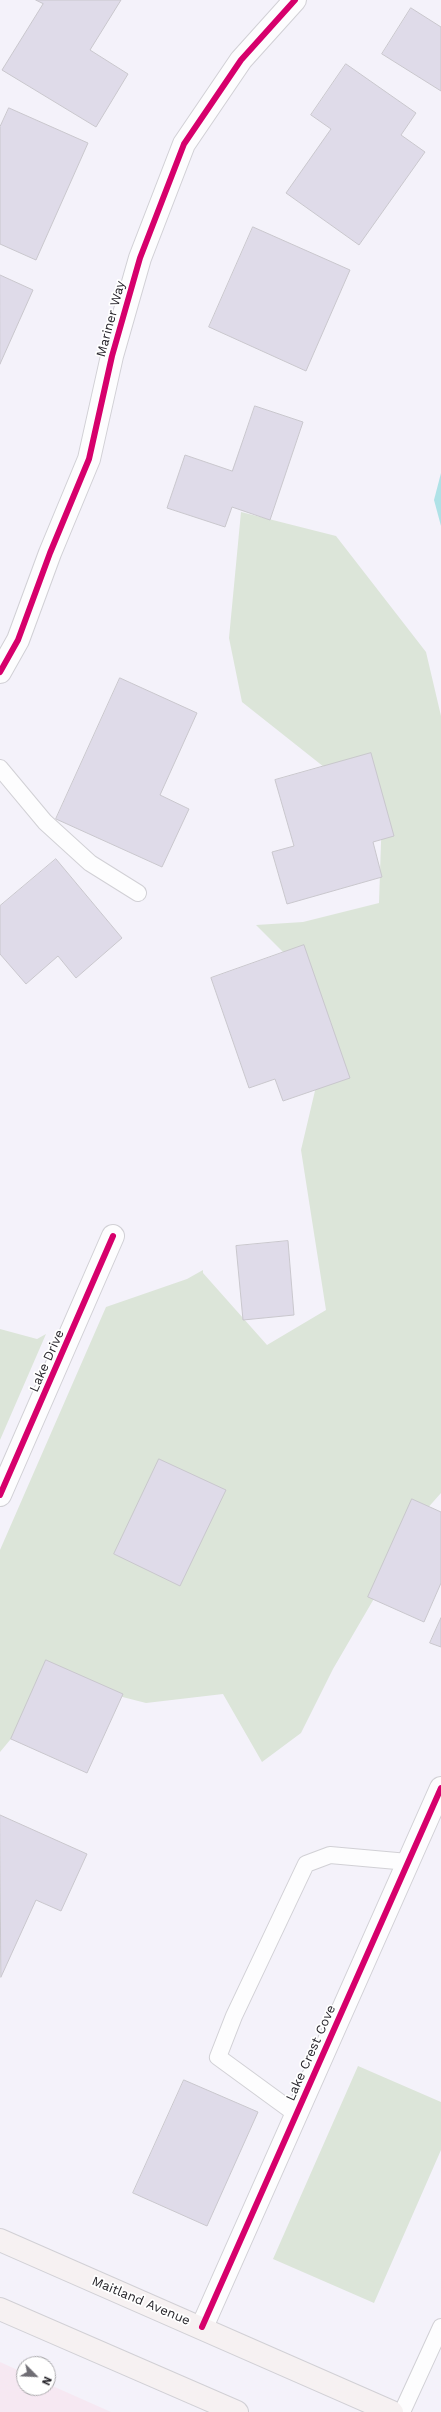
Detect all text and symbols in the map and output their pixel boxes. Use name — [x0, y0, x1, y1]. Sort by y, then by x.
street label: Mariner Way — [93, 279, 129, 359]
street label: Lake Drive — [26, 1327, 68, 1395]
street label: Lake Crest Cove — [283, 2003, 339, 2103]
street label: Maitland Avenue — [90, 2273, 192, 2329]
north arrow — [16, 2356, 56, 2396]
text: N — [39, 2374, 54, 2387]

